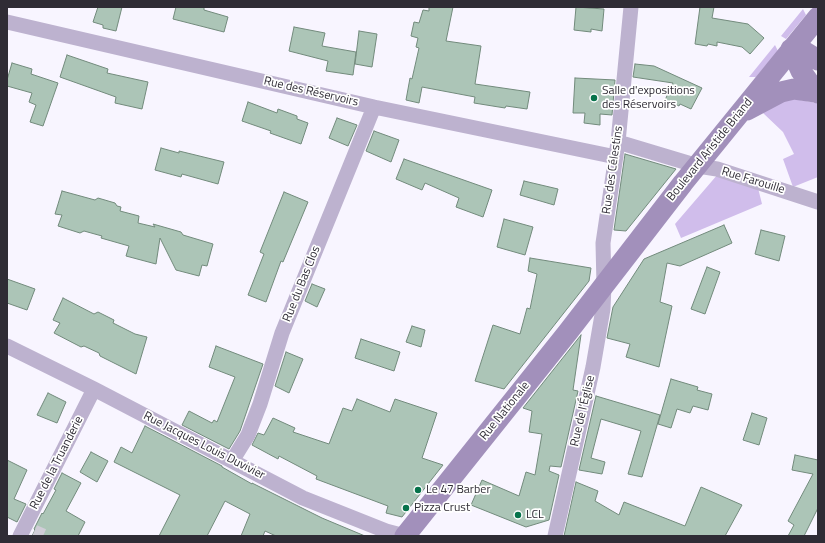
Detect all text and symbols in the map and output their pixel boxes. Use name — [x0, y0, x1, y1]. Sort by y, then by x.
street label: Rue des Réservoirs — [262, 74, 360, 110]
place label: Salle d'expositions des Réservoirs — [602, 84, 695, 112]
marker: Salle d'expositions des Réservoirs — [589, 93, 599, 103]
street label: Boulevard Aristide Briand — [664, 96, 756, 204]
street label: Rue des Célestins — [600, 125, 626, 215]
street label: Rue Farouille — [720, 165, 786, 197]
street label: Rue du Bas Clos — [280, 244, 324, 324]
street label: Rue de l'Église — [568, 374, 598, 448]
street label: Rue Nationale — [477, 379, 533, 443]
street label: Rue Jacques Louis Duvivier — [141, 409, 267, 483]
street label: Rue de la Truanderie — [27, 414, 87, 512]
place label: Le 47 Barber — [426, 483, 491, 497]
marker: Le 47 Barber — [413, 485, 423, 495]
place label: Pizza Crust — [414, 501, 470, 515]
marker: Pizza Crust — [401, 503, 411, 513]
place label: LCL — [526, 508, 544, 522]
marker: LCL — [513, 510, 523, 520]

